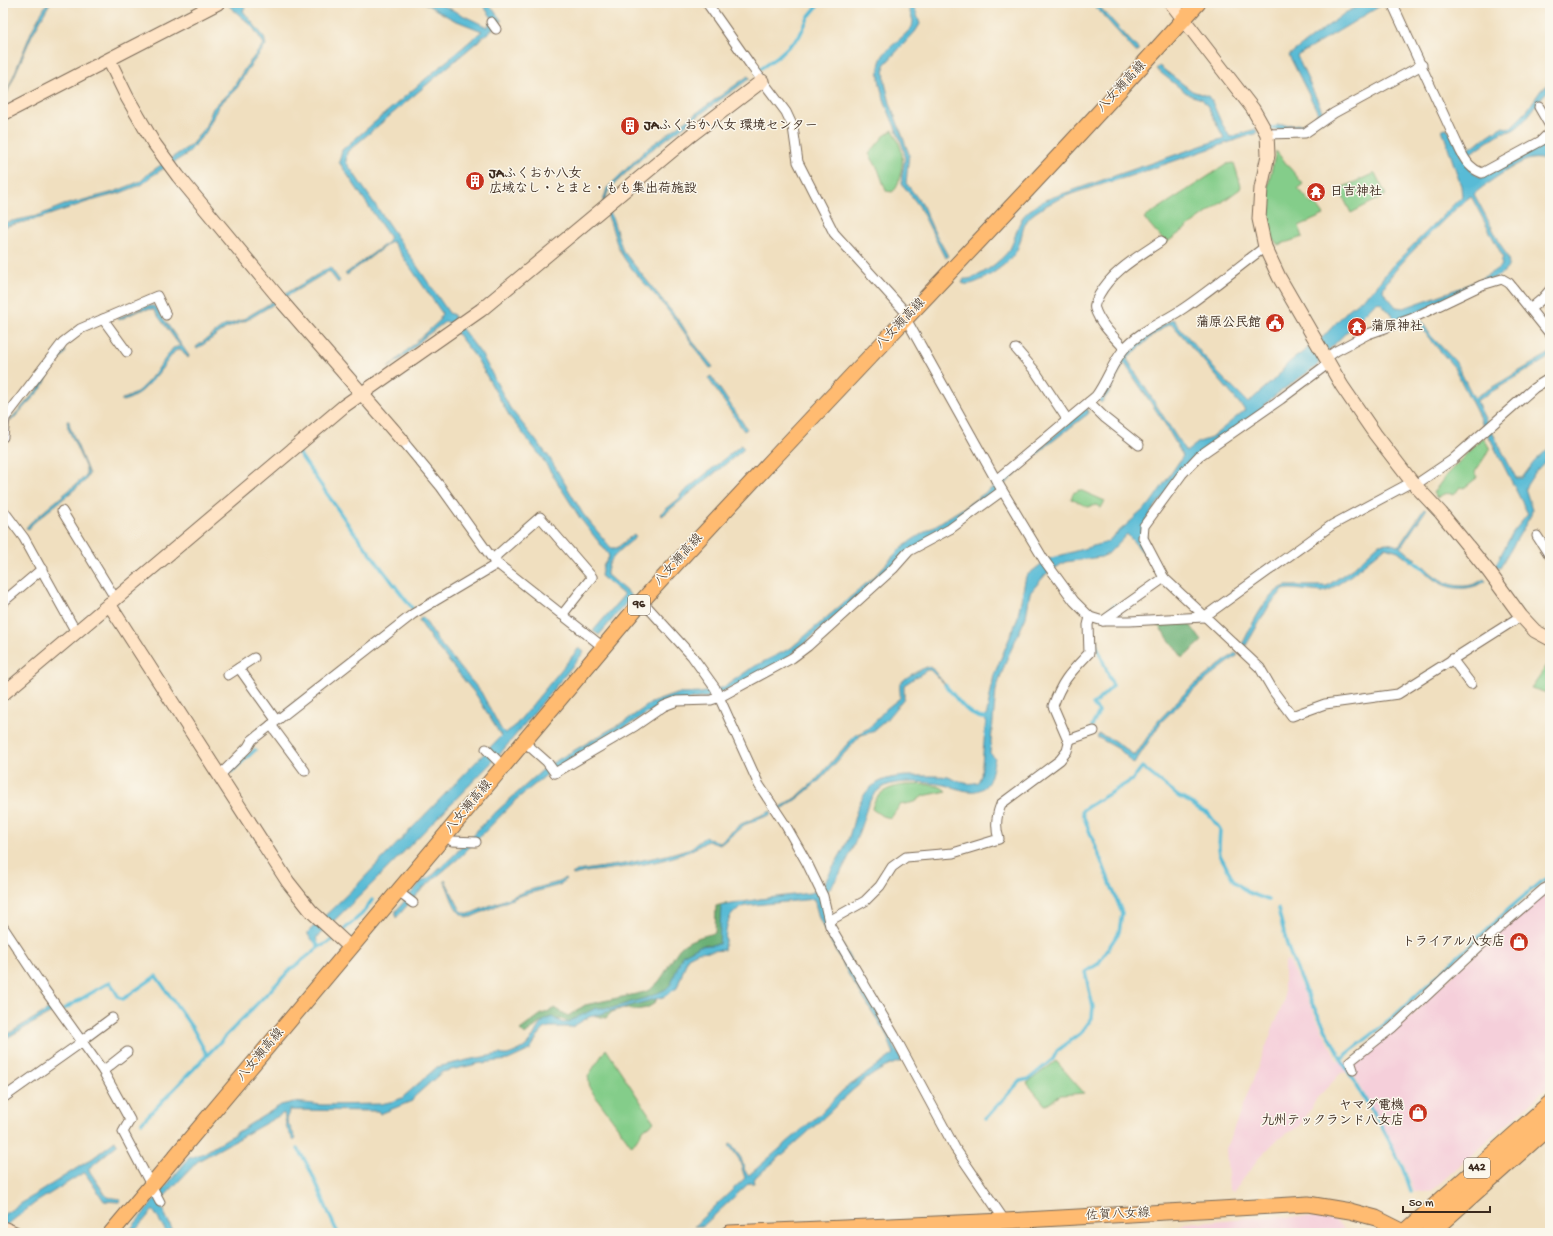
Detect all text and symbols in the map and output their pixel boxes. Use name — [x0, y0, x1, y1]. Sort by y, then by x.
street label: 八女瀬高線 — [1094, 57, 1150, 116]
building icon: JAふくおか八女 環境センター — [619, 115, 641, 137]
place label: JAふくおか八女 環境センター — [643, 118, 818, 134]
place label: JAふくおか八女 広域なし・とまと・もも集出荷施設 — [488, 166, 697, 197]
building icon: JAふくおか八女 広域なし・とまと・もも集出荷施設 — [464, 170, 486, 192]
temple icon: 日吉神社 — [1305, 181, 1327, 203]
place label: 日吉神社 — [1330, 184, 1382, 200]
street label: 八女瀬高線 — [873, 295, 930, 353]
public building icon: 蒲原公民館 — [1264, 312, 1286, 334]
place label: 蒲原公民館 — [1196, 315, 1261, 331]
temple icon: 蒲原神社 — [1346, 316, 1368, 338]
place label: 蒲原神社 — [1371, 319, 1423, 335]
street label: 八女瀬高線 — [652, 530, 707, 589]
road number: 96 — [628, 595, 650, 615]
street label: 八女瀬高線 — [442, 777, 496, 837]
shop icon: トライアル八女店 — [1508, 931, 1530, 953]
place label: トライアル八女店 — [1402, 934, 1505, 950]
street label: 八女瀬高線 — [234, 1025, 288, 1085]
place label: ヤマダ電機 九州テックランド八女店 — [1261, 1098, 1404, 1129]
shop icon: ヤマダ電機 九州テックランド八女店 — [1407, 1102, 1429, 1124]
road number: 442 — [1464, 1158, 1490, 1178]
scale bar — [1403, 1188, 1490, 1214]
text: 50 m — [1409, 1197, 1434, 1211]
street label: 佐賀八女線 — [1085, 1206, 1152, 1224]

